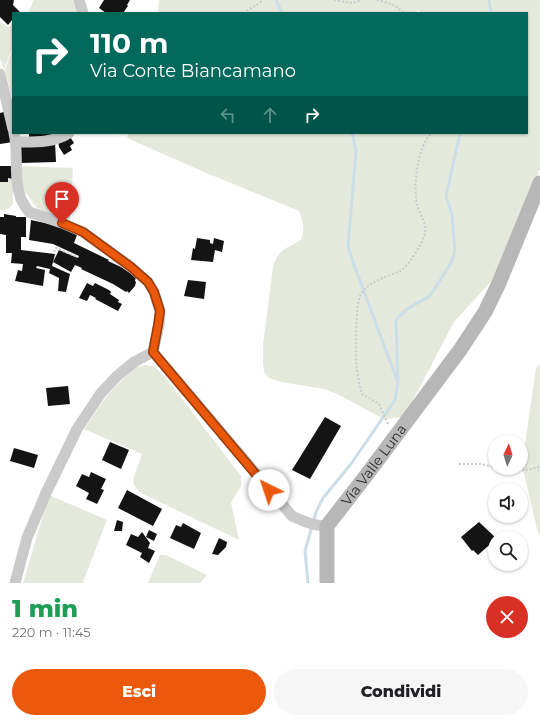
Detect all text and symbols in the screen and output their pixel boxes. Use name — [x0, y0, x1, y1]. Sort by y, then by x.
text: 110 m — [90, 26, 168, 60]
icon: right — [24, 28, 76, 80]
text: Via Conte Biancamano — [90, 60, 296, 82]
icon: left — [217, 104, 239, 126]
icon: ahead — [259, 104, 281, 126]
icon: right — [301, 104, 323, 126]
pin — [45, 182, 79, 223]
icon: arrive — [51, 188, 73, 210]
street label: Via Valle Luna — [337, 421, 410, 509]
north arrow — [488, 435, 528, 475]
map controls — [488, 435, 528, 571]
position arrow — [248, 469, 290, 511]
button: sound — [488, 483, 528, 523]
button: search — [488, 531, 528, 571]
text: 1 min — [12, 594, 78, 623]
button: close — [486, 596, 528, 638]
text: 220 m · 11:45 — [12, 624, 91, 640]
button: Esci — [12, 669, 266, 715]
button: Condividi — [274, 669, 528, 715]

